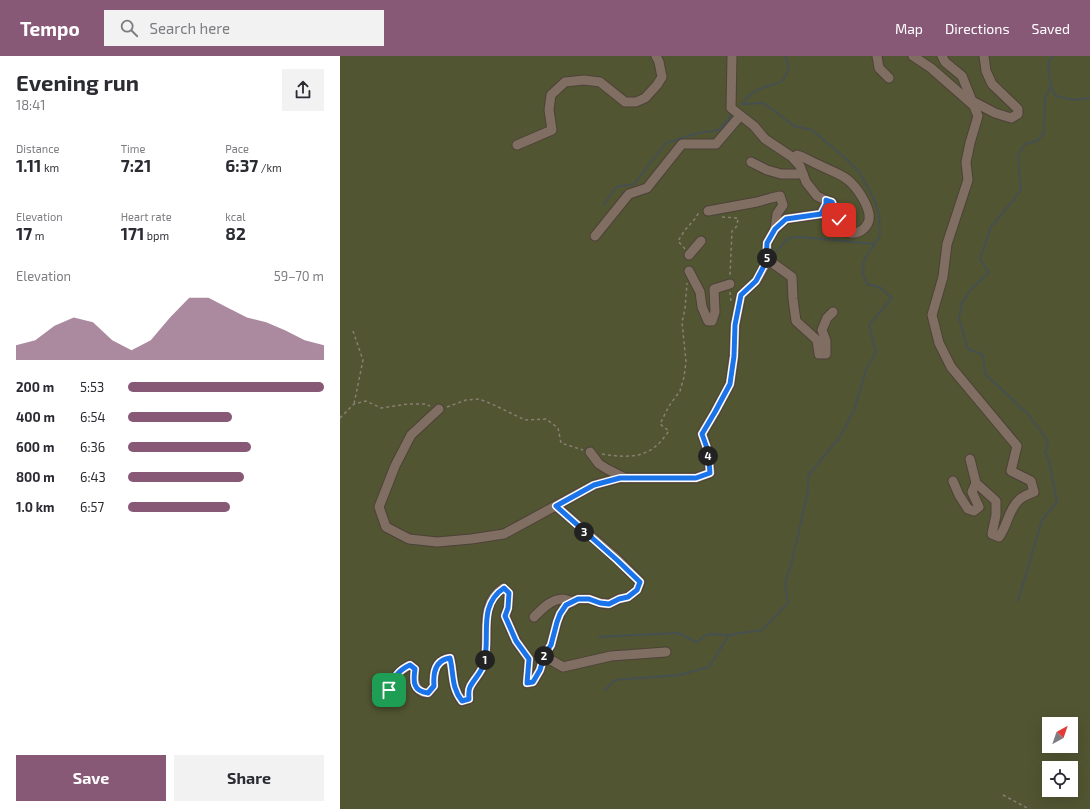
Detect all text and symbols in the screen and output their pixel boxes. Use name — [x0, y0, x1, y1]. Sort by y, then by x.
search box — [104, 10, 384, 46]
text: Tempo — [20, 17, 80, 40]
icon: search — [118, 17, 140, 39]
text: Search here — [150, 19, 230, 37]
text: Map — [895, 20, 923, 37]
text: Directions — [945, 20, 1010, 37]
text: Saved — [1032, 20, 1070, 37]
text: Evening run — [16, 69, 139, 95]
button: share — [282, 69, 324, 111]
text: 18:41 — [16, 97, 45, 113]
text: Distance — [16, 142, 59, 155]
text: Time — [121, 142, 145, 155]
text: Pace — [225, 142, 249, 155]
text: 1.11 — [16, 155, 41, 175]
text: 7:21 — [121, 155, 151, 175]
text: 6:37 — [225, 155, 258, 175]
text: km — [41, 161, 59, 174]
text: /km — [258, 161, 282, 174]
pin — [822, 203, 856, 237]
icon: check — [828, 209, 850, 231]
text: Elevation — [16, 210, 63, 223]
text: Heart rate — [121, 210, 172, 223]
text: kcal — [225, 210, 245, 223]
text: 17 — [16, 223, 32, 243]
text: 171 — [121, 223, 144, 243]
text: 82 — [225, 223, 246, 243]
text: m — [32, 229, 44, 242]
text: bpm — [144, 229, 169, 242]
pin: 5 — [757, 248, 777, 268]
text: 5 — [764, 251, 770, 264]
text: Elevation — [16, 268, 71, 284]
text: 59–70 m — [274, 268, 324, 284]
text: 200 m — [16, 379, 54, 395]
text: 5:53 — [80, 379, 104, 395]
text: 400 m — [16, 409, 55, 425]
text: 6:54 — [80, 409, 105, 425]
text: 600 m — [16, 439, 54, 455]
text: 6:36 — [80, 439, 105, 455]
pin: 4 — [698, 446, 718, 466]
text: 4 — [704, 449, 712, 462]
text: 800 m — [16, 469, 55, 485]
text: 6:43 — [80, 469, 106, 485]
text: 1.0 km — [16, 499, 55, 515]
text: 6:57 — [80, 499, 104, 515]
pin: 3 — [574, 522, 594, 542]
text: 3 — [581, 525, 587, 538]
pin: 2 — [534, 646, 554, 666]
text: 2 — [541, 649, 547, 662]
pin: 1 — [475, 650, 495, 670]
text: 1 — [483, 653, 487, 666]
pin — [372, 673, 406, 707]
icon: arrive — [378, 679, 400, 701]
north arrow — [1042, 717, 1078, 753]
map controls — [1042, 717, 1078, 797]
button: Save — [16, 755, 166, 801]
button: Share — [174, 755, 324, 801]
button: locate — [1042, 761, 1078, 797]

